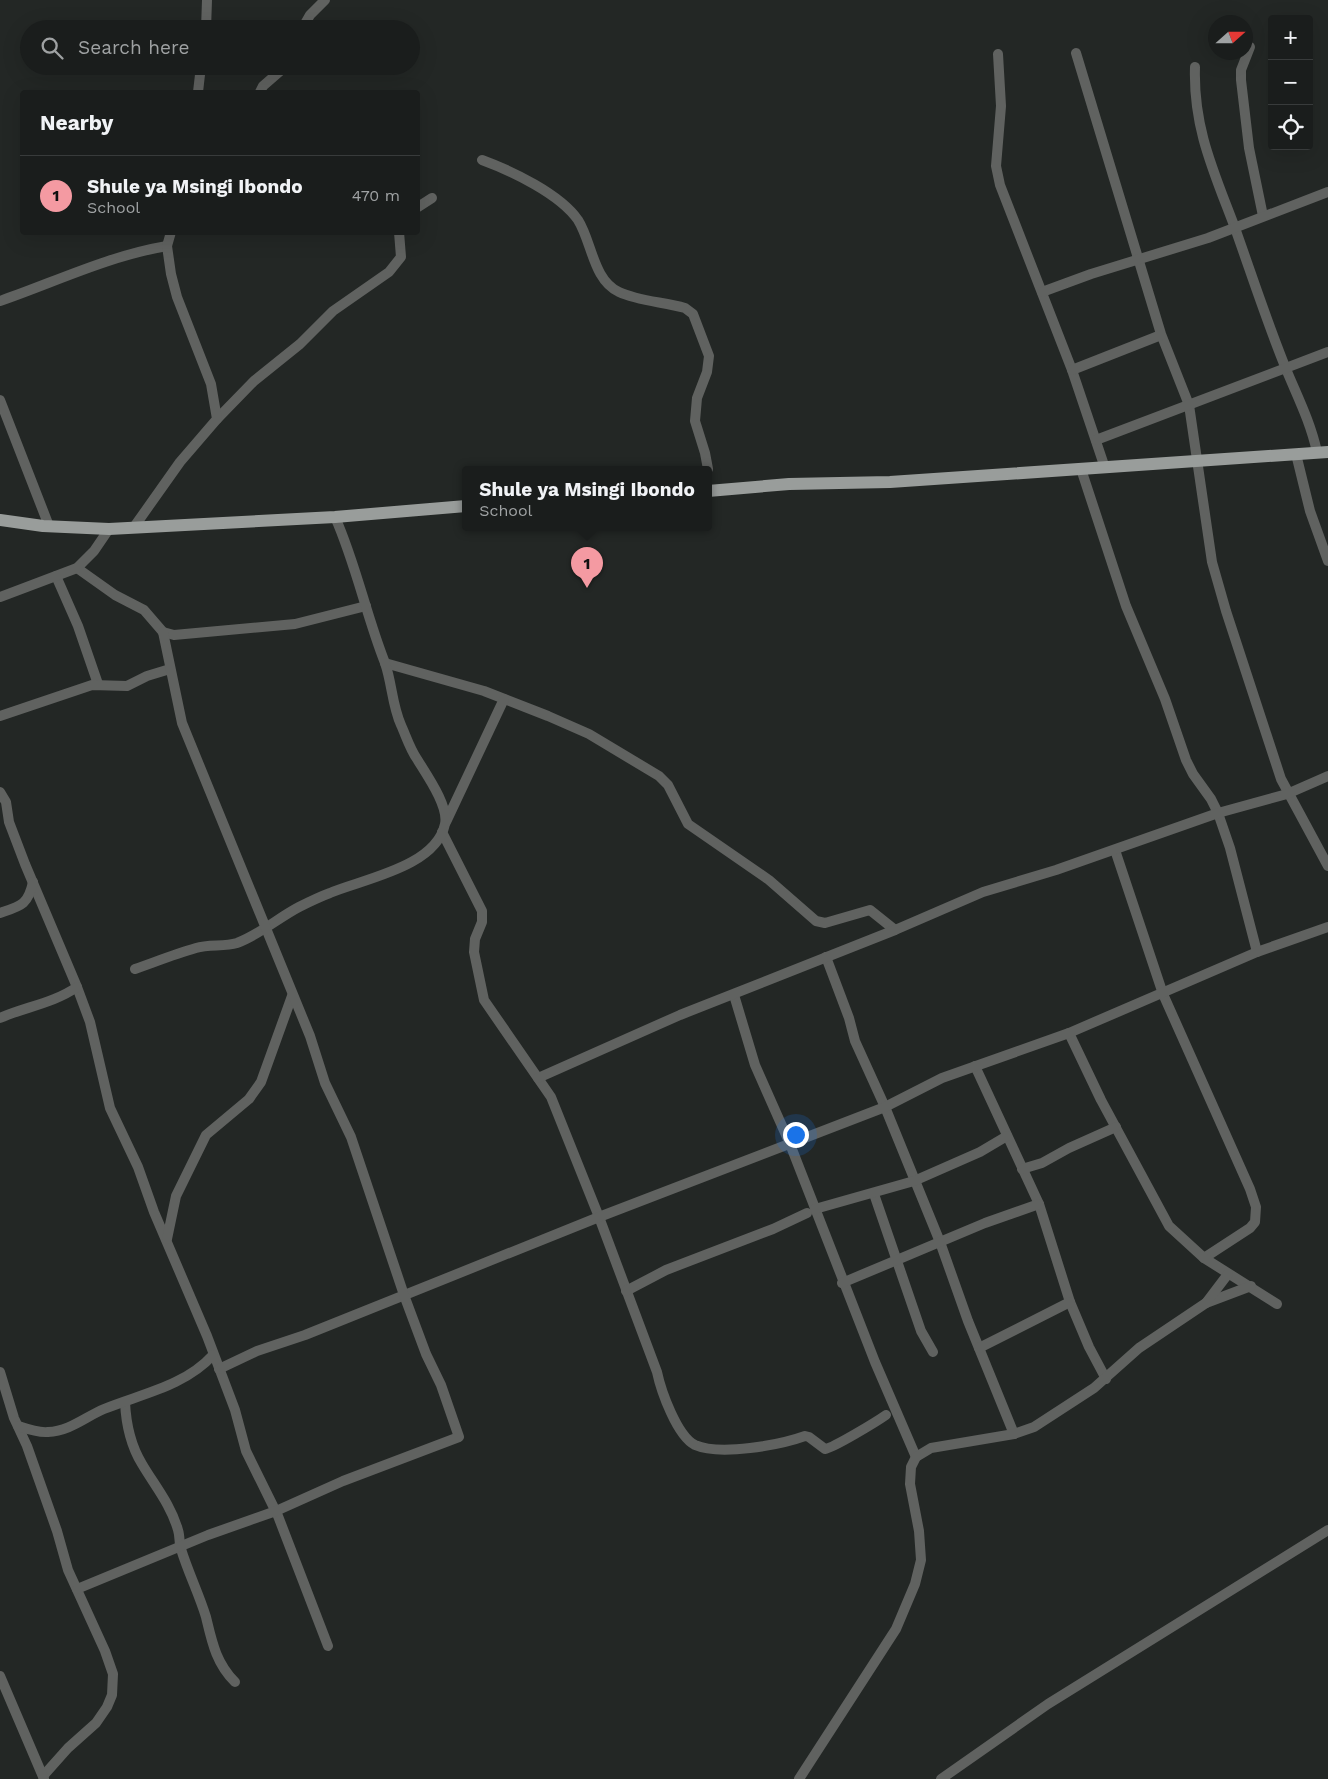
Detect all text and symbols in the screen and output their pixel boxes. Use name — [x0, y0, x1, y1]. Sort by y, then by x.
north arrow — [1208, 15, 1253, 60]
map controls — [1268, 15, 1313, 150]
button: + — [1268, 15, 1313, 60]
search box — [20, 20, 420, 75]
icon: search — [38, 34, 66, 62]
text: Search here — [78, 36, 189, 59]
button: − — [1268, 60, 1313, 105]
button: locate — [1268, 105, 1313, 150]
text: Nearby — [40, 110, 113, 135]
text: Shule ya Msingi Ibondo — [87, 175, 303, 198]
text: 1 — [53, 186, 59, 205]
text: 470 m — [352, 186, 400, 205]
text: School — [87, 198, 140, 217]
popup — [462, 466, 712, 531]
text: Shule ya Msingi Ibondo — [479, 478, 695, 501]
text: School — [479, 501, 532, 520]
pin: 1 — [571, 547, 603, 588]
your location — [783, 1122, 809, 1148]

